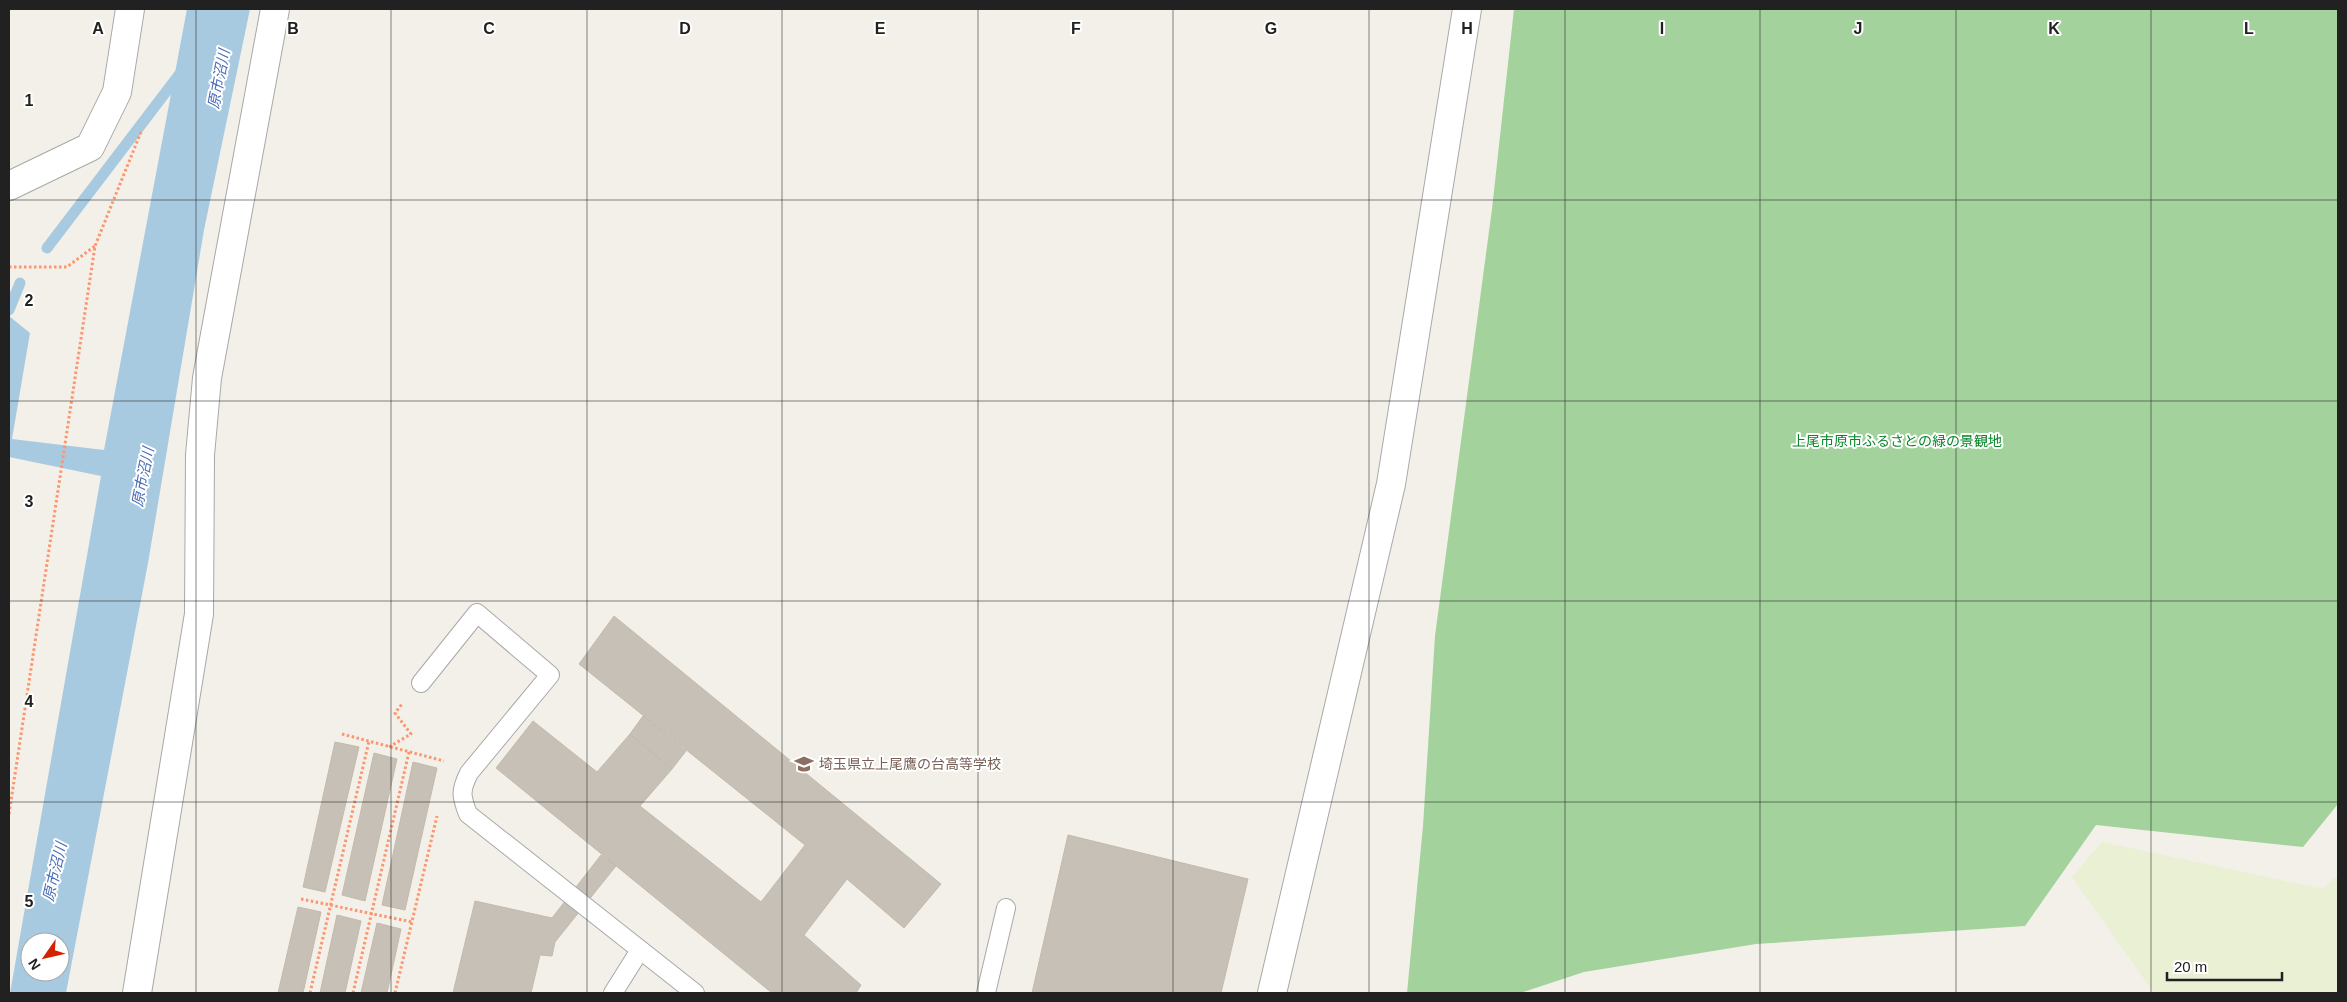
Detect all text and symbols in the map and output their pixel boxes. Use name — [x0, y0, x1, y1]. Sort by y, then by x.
text: A — [92, 20, 104, 37]
text: B — [287, 20, 299, 37]
text: C — [483, 20, 495, 37]
text: D — [679, 20, 691, 37]
text: E — [875, 20, 886, 37]
text: F — [1071, 20, 1081, 37]
text: G — [1265, 20, 1277, 37]
text: H — [1461, 20, 1473, 37]
text: I — [1660, 20, 1664, 37]
text: J — [1854, 20, 1862, 37]
text: K — [2048, 20, 2060, 37]
text: L — [2244, 20, 2254, 37]
water label: 原市沼川 — [204, 46, 233, 110]
text: 1 — [25, 92, 34, 109]
text: 2 — [25, 292, 34, 309]
park label: 上尾市原市ふるさとの緑の景観地 — [1792, 433, 2002, 449]
water label: 原市沼川 — [128, 444, 157, 508]
text: 3 — [25, 493, 34, 510]
text: 4 — [25, 693, 34, 710]
school or university icon: 埼玉県立上尾鷹の台高等学校 — [793, 753, 815, 775]
place label: 埼玉県立上尾鷹の台高等学校 — [819, 756, 1001, 772]
water label: 原市沼川 — [39, 839, 70, 903]
text: 5 — [25, 893, 34, 910]
north arrow — [20, 932, 70, 982]
scale bar — [2167, 950, 2282, 982]
text: N — [25, 956, 44, 973]
text: 20 m — [2174, 958, 2207, 975]

